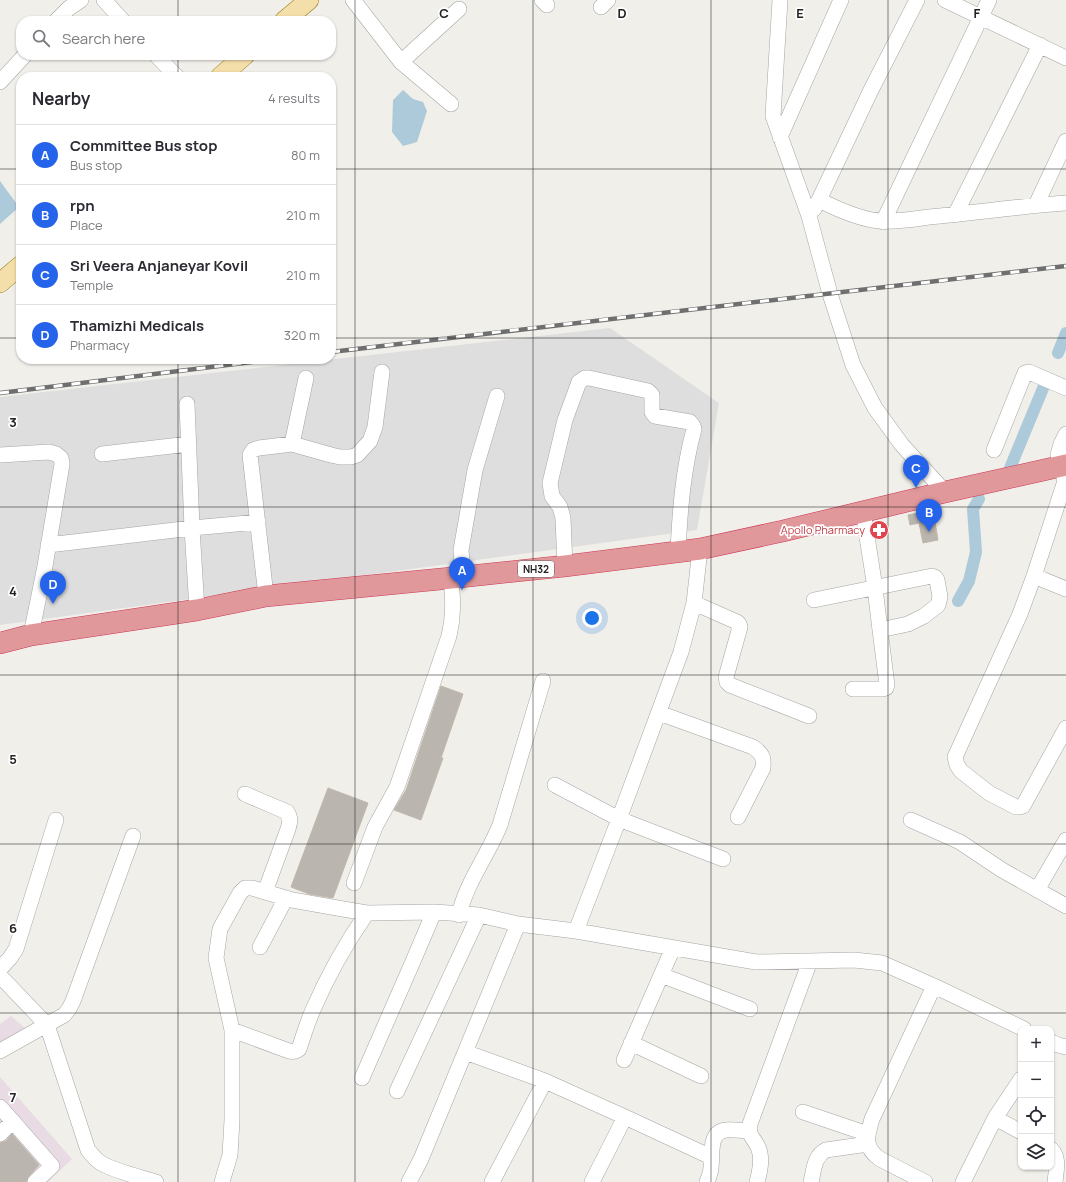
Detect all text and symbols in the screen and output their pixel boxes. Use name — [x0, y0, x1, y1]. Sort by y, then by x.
text: C — [439, 4, 449, 22]
text: D — [617, 4, 627, 22]
text: E — [796, 4, 804, 22]
text: F — [974, 4, 981, 22]
search box — [16, 16, 336, 60]
icon: search — [30, 27, 52, 49]
text: Search here — [62, 28, 145, 49]
text: Nearby — [32, 87, 90, 110]
text: 4 results — [268, 89, 320, 107]
text: Committee Bus stop — [70, 135, 217, 156]
text: A — [41, 146, 49, 164]
text: 80 m — [291, 146, 320, 164]
text: Bus stop — [70, 156, 122, 174]
text: rpn — [70, 195, 95, 216]
text: B — [41, 206, 49, 224]
text: 210 m — [286, 206, 320, 224]
text: Place — [70, 216, 103, 234]
text: Sri Veera Anjaneyar Kovil — [70, 255, 248, 276]
text: C — [40, 266, 50, 284]
text: 210 m — [286, 266, 320, 284]
text: Temple — [70, 276, 113, 294]
text: Thamizhi Medicals — [70, 315, 204, 336]
text: D — [40, 326, 50, 344]
text: 320 m — [284, 326, 320, 344]
text: Pharmacy — [70, 336, 130, 354]
text: 3 — [9, 413, 17, 431]
pin: C — [903, 455, 929, 488]
pin: B — [916, 499, 942, 532]
pharmacy icon: Apollo Pharmacy — [868, 519, 890, 541]
place label: Apollo Pharmacy — [781, 522, 865, 537]
pin: A — [449, 557, 475, 590]
road number: NH32 — [518, 561, 554, 577]
pin: D — [40, 571, 66, 604]
text: 4 — [9, 582, 17, 600]
your location — [582, 608, 602, 628]
text: 5 — [9, 750, 17, 768]
text: 6 — [9, 919, 17, 937]
map controls — [1018, 1026, 1054, 1170]
button: + — [1018, 1026, 1054, 1062]
button: − — [1018, 1062, 1054, 1098]
text: 7 — [10, 1088, 17, 1106]
button: locate — [1018, 1098, 1054, 1134]
button: layers — [1018, 1134, 1054, 1170]

